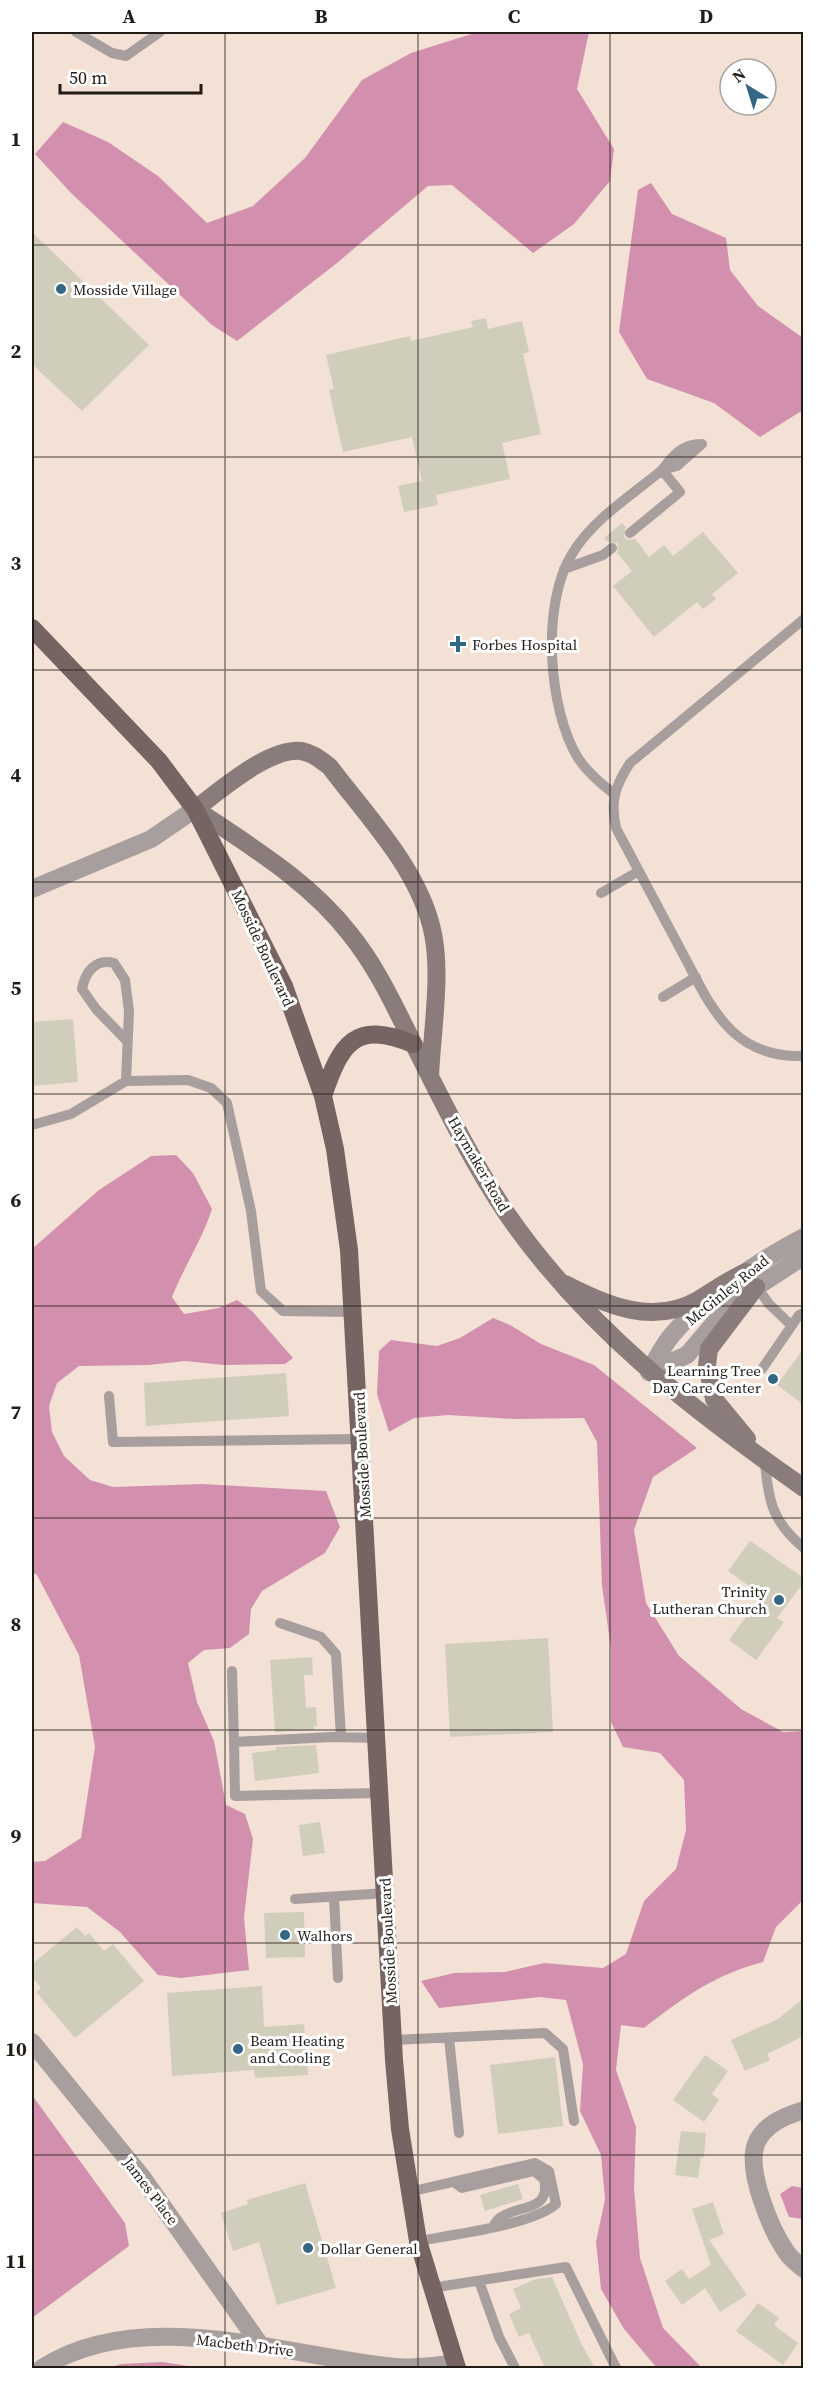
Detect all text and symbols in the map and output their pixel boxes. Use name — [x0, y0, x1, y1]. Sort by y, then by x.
text: A — [122, 2, 136, 30]
text: B — [314, 2, 328, 30]
text: C — [508, 2, 520, 30]
text: D — [699, 2, 713, 30]
scale bar — [60, 57, 201, 95]
north arrow — [718, 57, 778, 117]
text: N — [727, 63, 750, 87]
text: 50 m — [69, 65, 107, 90]
text: 1 — [11, 125, 21, 153]
place label: Mosside Village — [73, 279, 177, 300]
marker: Mosside Village — [54, 282, 68, 296]
text: 2 — [11, 337, 22, 365]
text: 3 — [11, 549, 22, 577]
place label: Forbes Hospital — [472, 634, 578, 655]
marker: Forbes Hospital — [449, 635, 467, 653]
text: 4 — [11, 761, 22, 789]
street label: Mosside Boulevard — [227, 886, 299, 1010]
text: 5 — [11, 974, 22, 1002]
street label: Haymaker Road — [443, 1112, 515, 1216]
text: 6 — [11, 1186, 22, 1214]
street label: McGinley Road — [681, 1250, 773, 1330]
place label: Learning Tree Day Care Center — [652, 1360, 762, 1398]
marker: Learning Tree Day Care Center — [766, 1372, 780, 1386]
street label: Mosside Boulevard — [348, 1391, 376, 1519]
text: 7 — [11, 1398, 22, 1426]
place label: Trinity Lutheran Church — [652, 1581, 767, 1619]
marker: Trinity Lutheran Church — [772, 1593, 786, 1607]
text: 8 — [11, 1610, 21, 1638]
text: 9 — [11, 1822, 22, 1850]
street label: Mosside Boulevard — [374, 1877, 402, 2005]
place label: Walhors — [297, 1925, 352, 1946]
marker: Walhors — [278, 1928, 292, 1942]
place label: Beam Heating and Cooling — [250, 2030, 345, 2068]
text: 10 — [5, 2035, 27, 2063]
marker: Beam Heating and Cooling — [231, 2042, 245, 2056]
street label: James Place — [118, 2152, 184, 2229]
place label: Dollar General — [320, 2238, 418, 2259]
marker: Dollar General — [301, 2241, 315, 2255]
text: 11 — [5, 2247, 27, 2275]
street label: Macbeth Drive — [195, 2329, 295, 2361]

